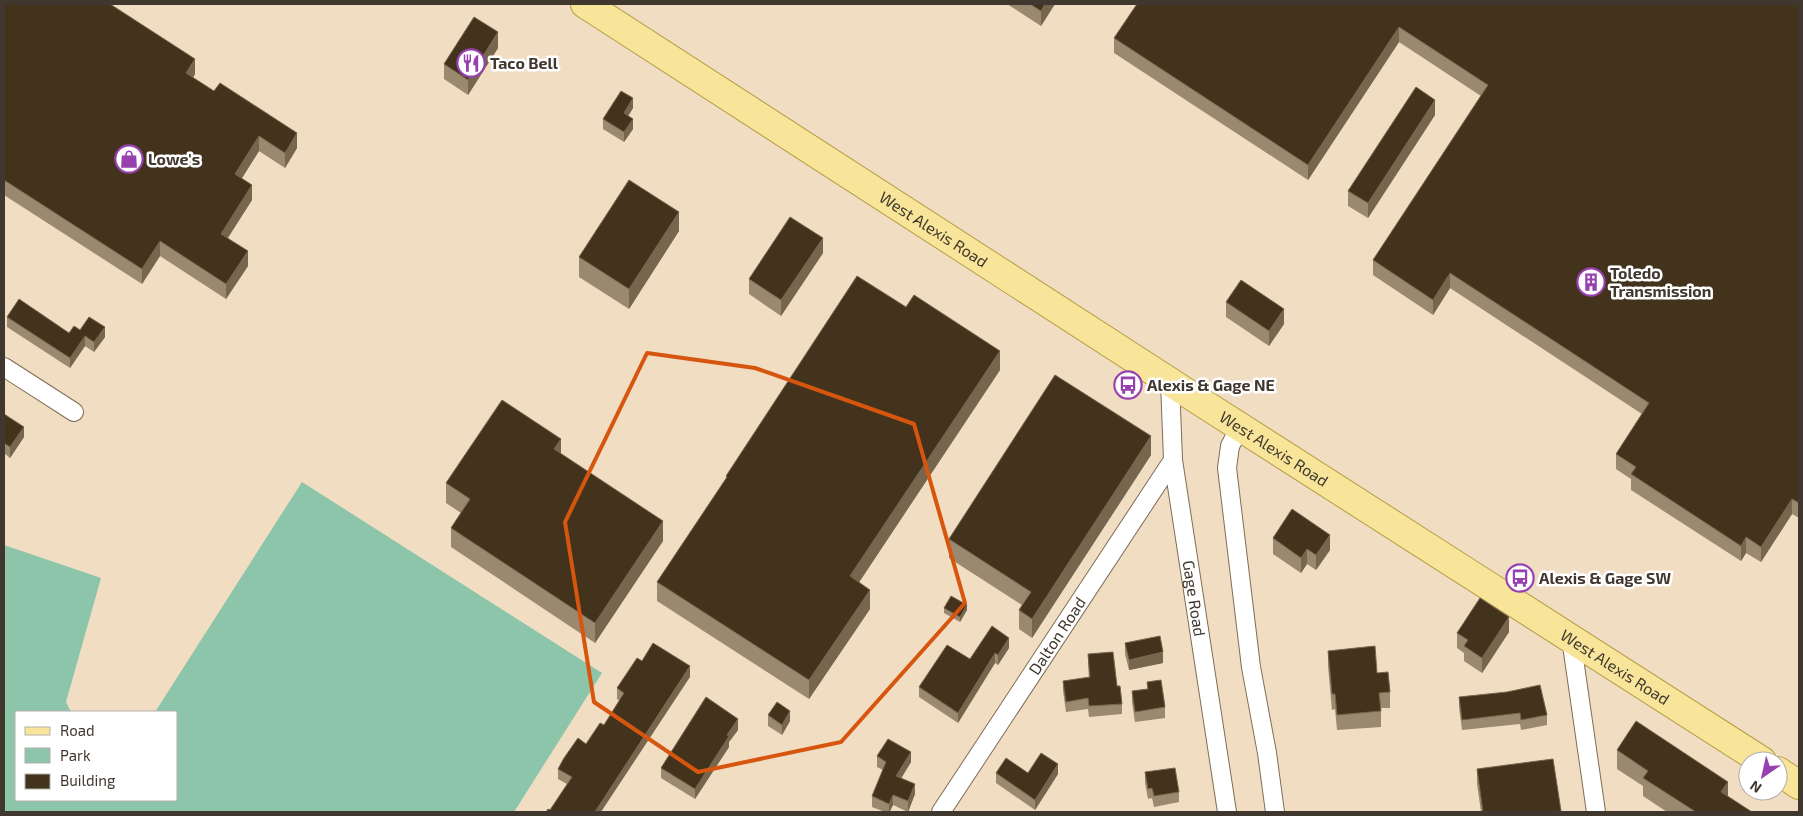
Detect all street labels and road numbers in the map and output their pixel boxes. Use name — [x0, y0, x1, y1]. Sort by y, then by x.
street label: West Alexis Road — [876, 187, 992, 271]
street label: West Alexis Road — [1216, 406, 1332, 490]
street label: Gage Road — [1180, 559, 1210, 638]
street label: Dalton Road — [1024, 593, 1089, 678]
street label: West Alexis Road — [1557, 625, 1673, 708]

